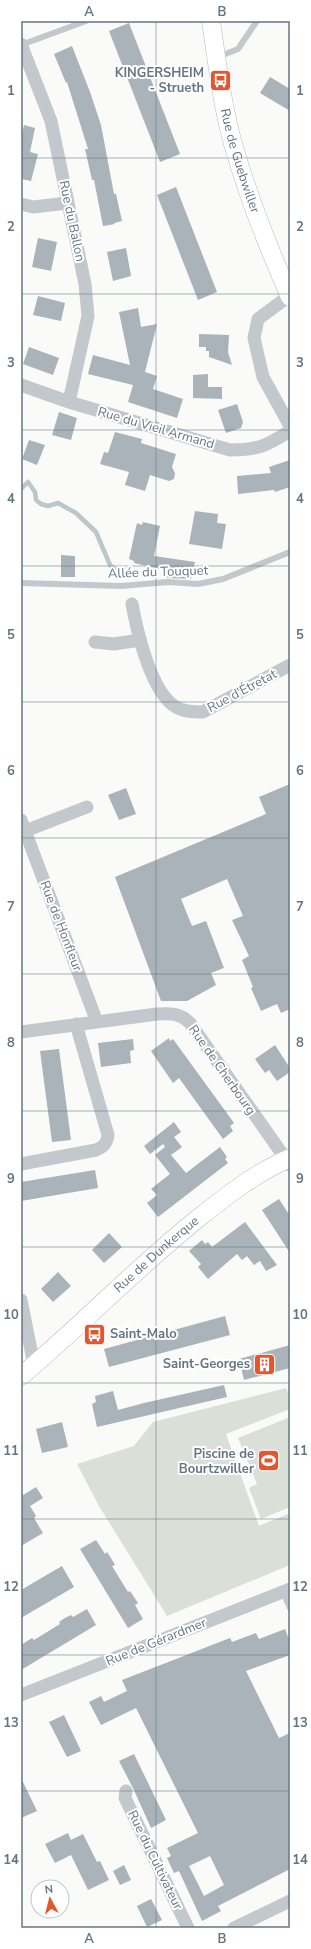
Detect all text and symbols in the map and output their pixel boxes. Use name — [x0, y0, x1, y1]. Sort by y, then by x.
text: A — [84, 3, 94, 21]
text: B — [218, 3, 227, 21]
place label: KINGERSHEIM - Strueth — [115, 64, 204, 97]
bus stop icon: KINGERSHEIM - Strueth — [207, 67, 233, 93]
text: 1 — [7, 82, 15, 100]
text: 1 — [296, 82, 304, 100]
street label: Rue de Guebwiller — [216, 107, 264, 216]
street label: Rue du Ballon — [55, 179, 89, 263]
text: 2 — [7, 218, 15, 236]
text: 2 — [296, 218, 304, 236]
text: 3 — [7, 354, 15, 372]
text: 3 — [296, 354, 304, 372]
street label: Rue du Vieil Armand — [96, 403, 216, 453]
text: 4 — [7, 490, 15, 508]
text: 4 — [296, 490, 304, 508]
street label: Allée du Touquet — [108, 561, 209, 583]
text: 5 — [7, 626, 15, 644]
text: 5 — [296, 626, 304, 644]
street label: Rue d'Étretat — [204, 664, 280, 717]
text: 6 — [7, 762, 15, 780]
text: 6 — [296, 762, 304, 780]
street label: Rue de Honfleur — [35, 878, 87, 974]
text: 7 — [7, 898, 15, 916]
text: 7 — [296, 898, 304, 916]
street label: Rue de Cherbourg — [184, 1021, 260, 1119]
text: 8 — [7, 1034, 15, 1052]
text: 8 — [296, 1034, 304, 1052]
text: 9 — [7, 1170, 15, 1188]
text: 9 — [296, 1170, 304, 1188]
street label: Rue de Dunkerque — [110, 1212, 203, 1297]
text: 10 — [3, 1306, 19, 1324]
text: 10 — [292, 1306, 308, 1324]
bus stop icon: Saint-Malo — [81, 1321, 107, 1347]
place label: Saint-Malo — [110, 1325, 177, 1343]
building icon: Saint-Georges — [252, 1351, 278, 1377]
place label: Saint-Georges — [163, 1355, 250, 1373]
text: 11 — [3, 1442, 19, 1460]
text: 11 — [292, 1442, 308, 1460]
place label: Piscine de Bourtzwiller — [179, 1445, 255, 1478]
sports icon: Piscine de Bourtzwiller — [256, 1448, 282, 1474]
text: 12 — [3, 1578, 19, 1596]
text: 12 — [292, 1578, 308, 1596]
street label: Rue de Gérardmer — [103, 1614, 209, 1670]
text: 13 — [3, 1714, 19, 1732]
text: 13 — [292, 1714, 308, 1732]
street label: Rue du Cultivateur — [123, 1807, 187, 1913]
text: 14 — [3, 1851, 19, 1869]
text: 14 — [292, 1851, 308, 1869]
north arrow — [30, 1879, 70, 1919]
text: N — [44, 1882, 54, 1898]
text: A — [84, 1930, 94, 1948]
text: B — [218, 1930, 227, 1948]

